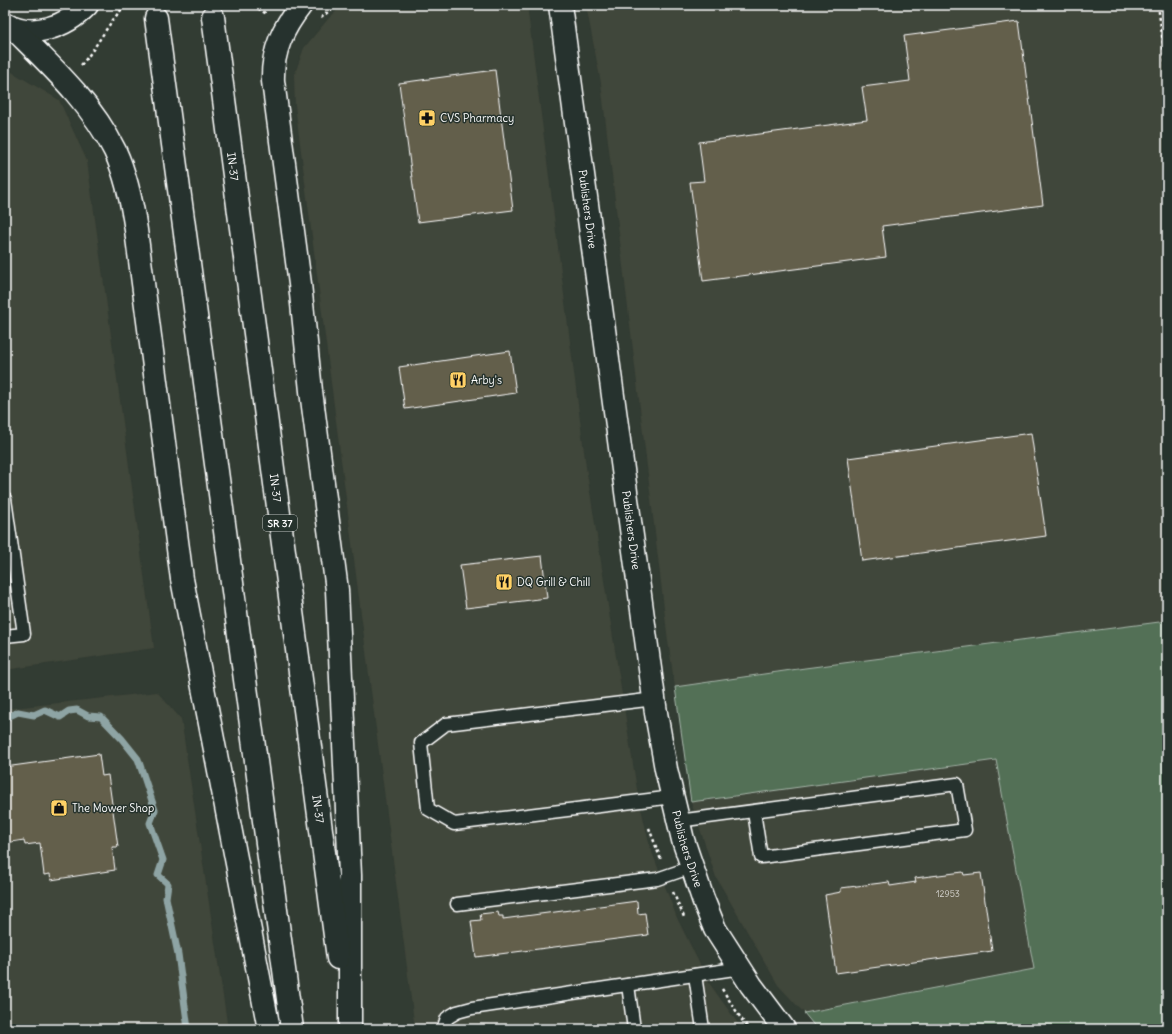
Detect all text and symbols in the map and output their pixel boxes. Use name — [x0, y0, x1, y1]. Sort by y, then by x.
pharmacy icon: CVS Pharmacy — [417, 108, 437, 128]
place label: CVS Pharmacy — [440, 111, 514, 125]
street label: IN-37 — [224, 152, 242, 182]
street label: Publishers Drive — [575, 169, 600, 250]
restaurant icon: Arby's — [448, 370, 468, 390]
place label: Arby's — [471, 373, 502, 387]
street label: IN-37 — [267, 473, 284, 504]
street label: Publishers Drive — [619, 490, 644, 571]
road number: SR 37 — [263, 515, 297, 531]
restaurant icon: DQ Grill & Chill — [494, 572, 514, 592]
place label: DQ Grill & Chill — [517, 575, 590, 589]
street label: IN-37 — [309, 794, 327, 825]
shop icon: The Mower Shop — [49, 798, 69, 818]
place label: The Mower Shop — [72, 801, 154, 815]
street label: Publishers Drive — [669, 809, 706, 889]
house number: 12953 — [936, 888, 960, 899]

